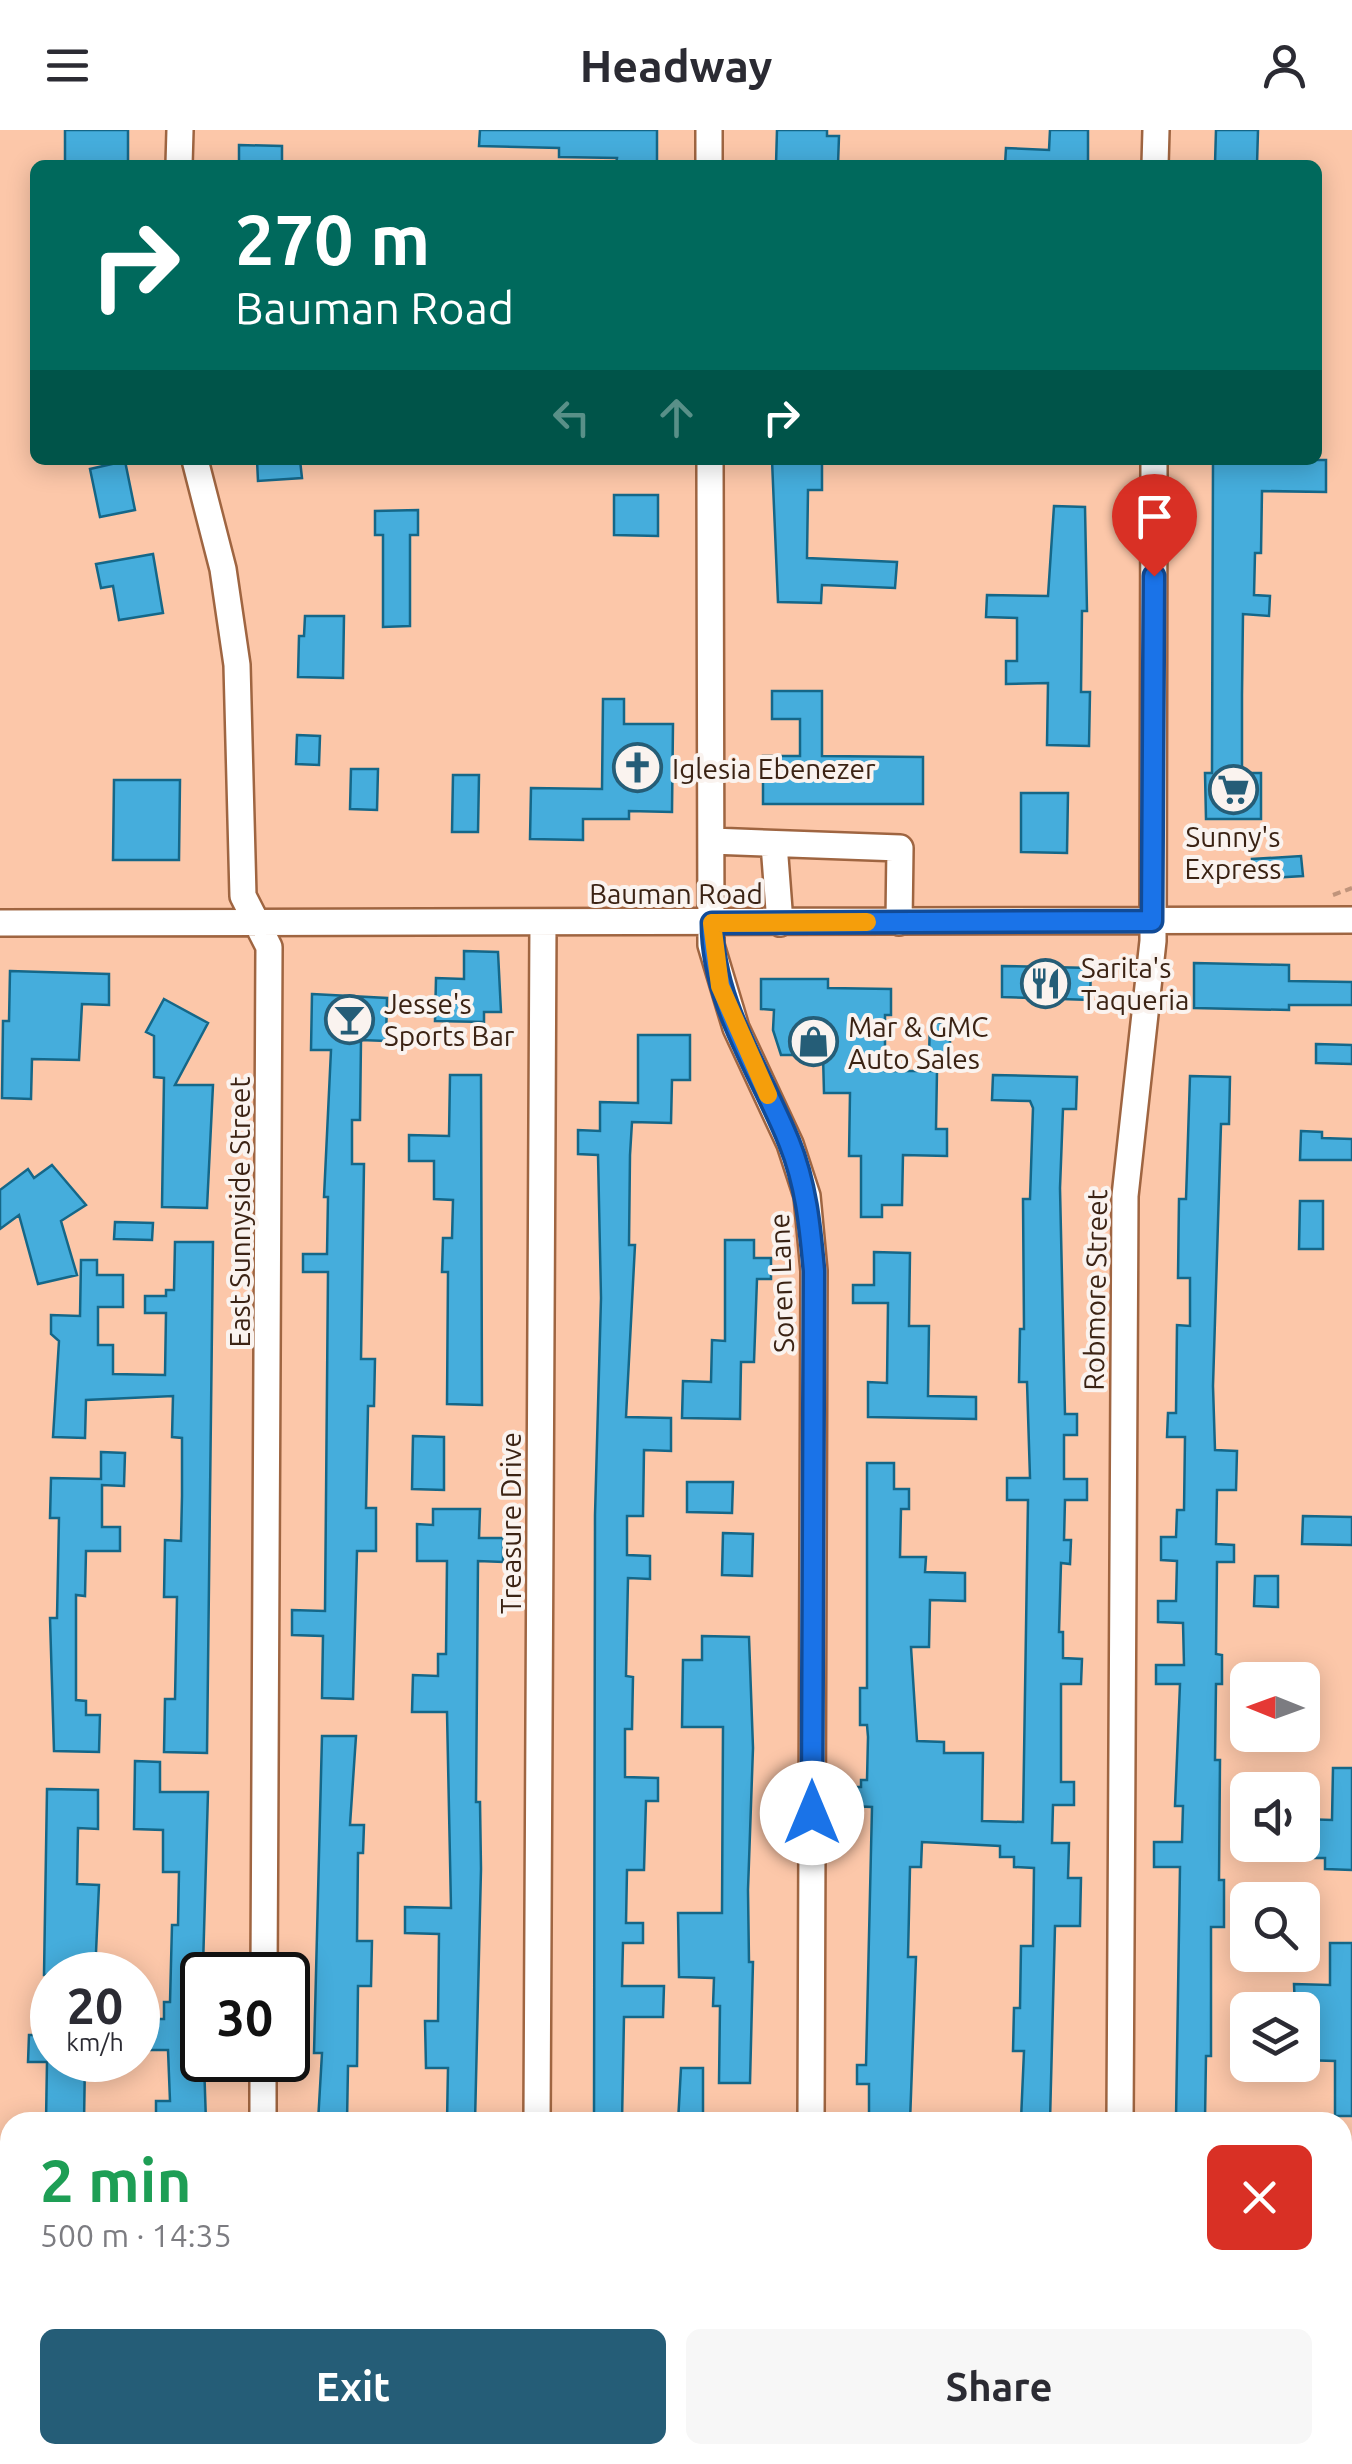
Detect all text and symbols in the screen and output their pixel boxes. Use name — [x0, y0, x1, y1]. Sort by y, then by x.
icon: menu — [40, 38, 95, 93]
icon: person — [1257, 38, 1312, 93]
text: Headway — [580, 40, 772, 91]
icon: right — [70, 200, 200, 330]
text: 270 m — [235, 200, 430, 278]
text: Bauman Road — [235, 282, 514, 333]
icon: left — [544, 390, 599, 445]
icon: ahead — [649, 390, 704, 445]
icon: right — [754, 390, 809, 445]
pin — [1112, 474, 1197, 577]
icon: arrive — [1127, 489, 1182, 544]
church icon: Iglesia Ebenezer — [611, 742, 663, 794]
place label: Iglesia Ebenezer — [672, 753, 876, 784]
supermarket icon: Sunny's Express — [1207, 763, 1259, 815]
place label: Sunny's Express — [1185, 821, 1281, 884]
street label: Bauman Road — [589, 878, 763, 909]
place label: Sarita's Taqueria — [1081, 952, 1190, 1015]
restaurant icon: Sarita's Taqueria — [1020, 957, 1072, 1009]
place label: Jesse's Sports Bar — [384, 988, 515, 1051]
bar icon: Jesse's Sports Bar — [323, 993, 375, 1045]
place label: Mar & GMC Auto Sales — [848, 1011, 989, 1074]
shop icon: Mar & GMC Auto Sales — [787, 1016, 839, 1068]
street label: East Sunnyside Street — [224, 1077, 255, 1347]
street label: Robmore Street — [1078, 1189, 1112, 1391]
street label: Soren Lane — [763, 1213, 799, 1353]
street label: Treasure Drive — [495, 1432, 526, 1614]
north arrow — [1230, 1662, 1320, 1752]
map controls — [1230, 1662, 1320, 2082]
position arrow — [760, 1761, 864, 1865]
button: sound — [1230, 1772, 1320, 1862]
button: search — [1230, 1882, 1320, 1972]
speed limit sign: 30 — [180, 1952, 310, 2082]
text: 20 — [67, 1977, 123, 2033]
button: layers — [1230, 1992, 1320, 2082]
text: km/h — [66, 2028, 124, 2056]
button: close — [1207, 2145, 1312, 2250]
text: 2 min — [40, 2146, 192, 2213]
text: 500 m · 14:35 — [40, 2217, 232, 2253]
button: Exit — [40, 2329, 666, 2444]
button: Share — [686, 2329, 1312, 2444]

